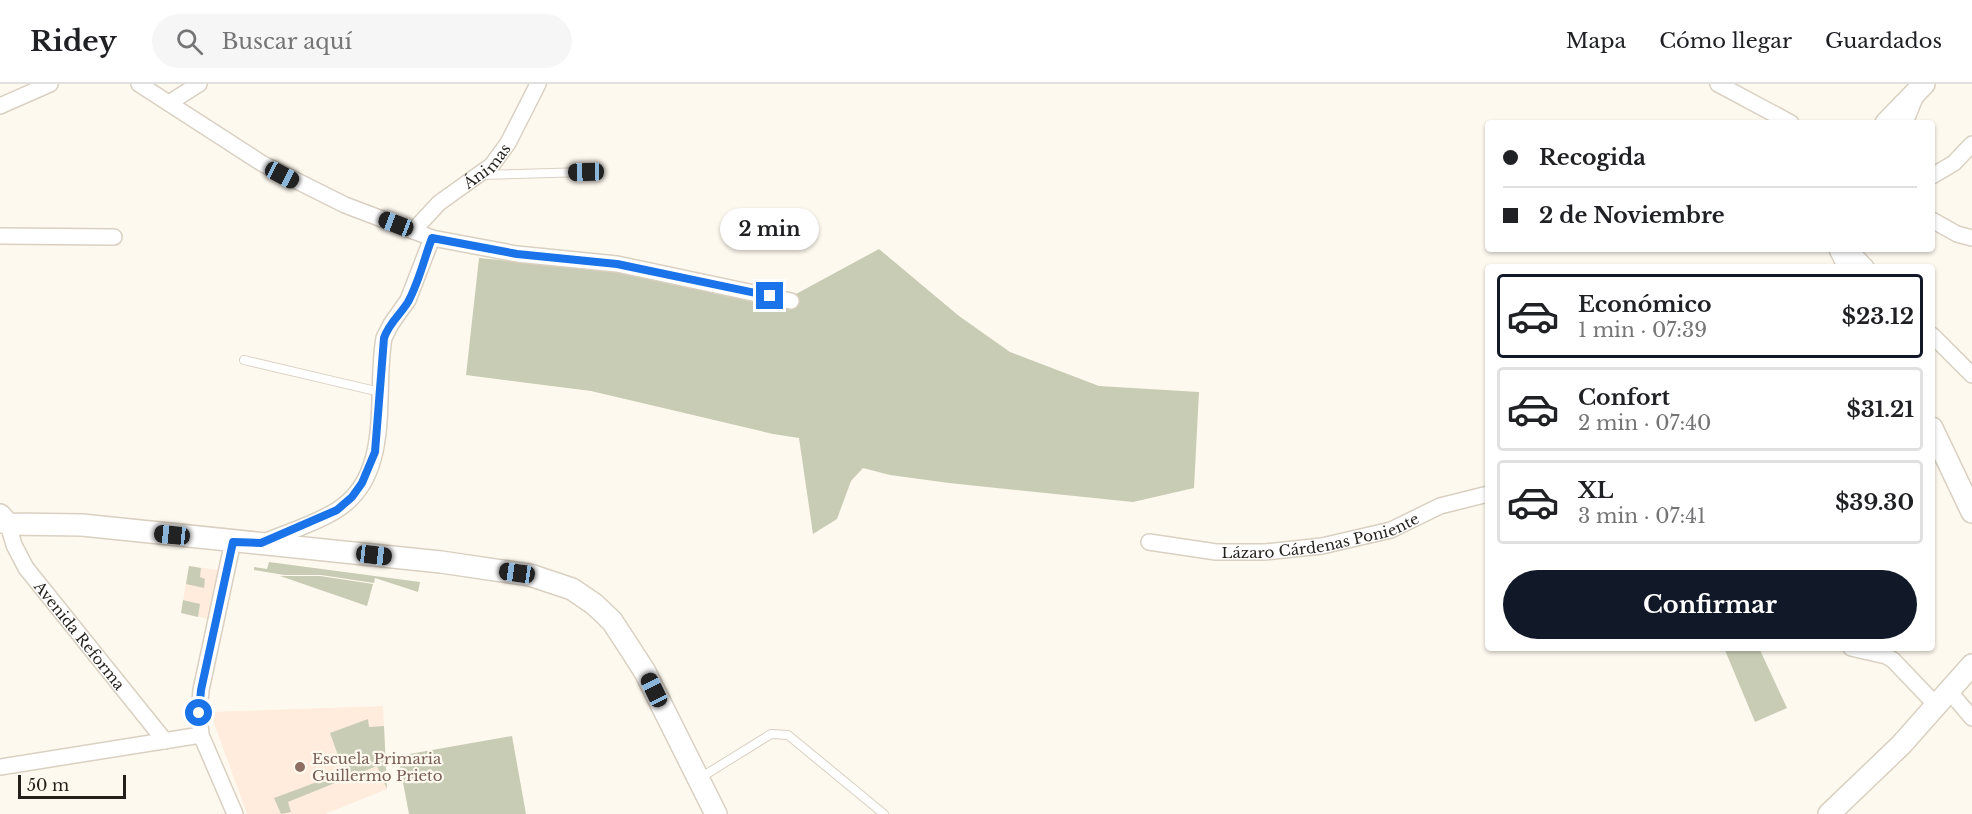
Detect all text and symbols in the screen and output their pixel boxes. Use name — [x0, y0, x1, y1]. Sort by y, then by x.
search box — [152, 14, 572, 68]
text: Ridey — [30, 24, 116, 59]
icon: search — [173, 25, 206, 58]
text: Buscar aquí — [221, 28, 352, 55]
text: Mapa — [1566, 28, 1626, 54]
text: Cómo llegar — [1659, 28, 1792, 54]
text: Guardados — [1825, 28, 1942, 54]
street label: Ánimas — [458, 139, 514, 193]
text: Recogida — [1539, 144, 1646, 171]
car — [262, 159, 302, 191]
car — [568, 163, 604, 181]
text: 2 de Noviembre — [1539, 202, 1725, 229]
car — [376, 209, 416, 239]
callout: 2 min — [720, 209, 820, 251]
text: 2 min — [738, 217, 801, 241]
route end — [756, 282, 783, 309]
icon: car — [1506, 289, 1560, 343]
text: Económico — [1578, 291, 1711, 318]
text: $23.12 — [1842, 303, 1914, 330]
text: 1 min · 07:39 — [1578, 318, 1707, 342]
icon: car — [1506, 382, 1560, 436]
text: Confort — [1578, 384, 1670, 411]
text: $31.21 — [1847, 396, 1914, 423]
text: 2 min · 07:40 — [1578, 411, 1711, 435]
icon: car — [1506, 475, 1560, 529]
text: XL — [1578, 477, 1613, 504]
text: $39.30 — [1835, 489, 1914, 516]
text: 3 min · 07:41 — [1578, 504, 1706, 528]
street label: Lázaro Cárdenas Poniente — [1222, 508, 1422, 562]
car — [153, 524, 191, 546]
car — [355, 544, 393, 566]
car — [498, 562, 536, 584]
button: Confirmar — [1503, 570, 1917, 639]
street label: Avenida Reforma — [30, 576, 130, 694]
car — [638, 670, 670, 710]
route start — [185, 699, 212, 726]
place label: Escuela Primaria Guillermo Prieto — [312, 749, 443, 785]
marker: Escuela Primaria Guillermo Prieto — [293, 760, 307, 774]
scale bar — [18, 772, 126, 800]
text: 50 m — [27, 775, 69, 795]

